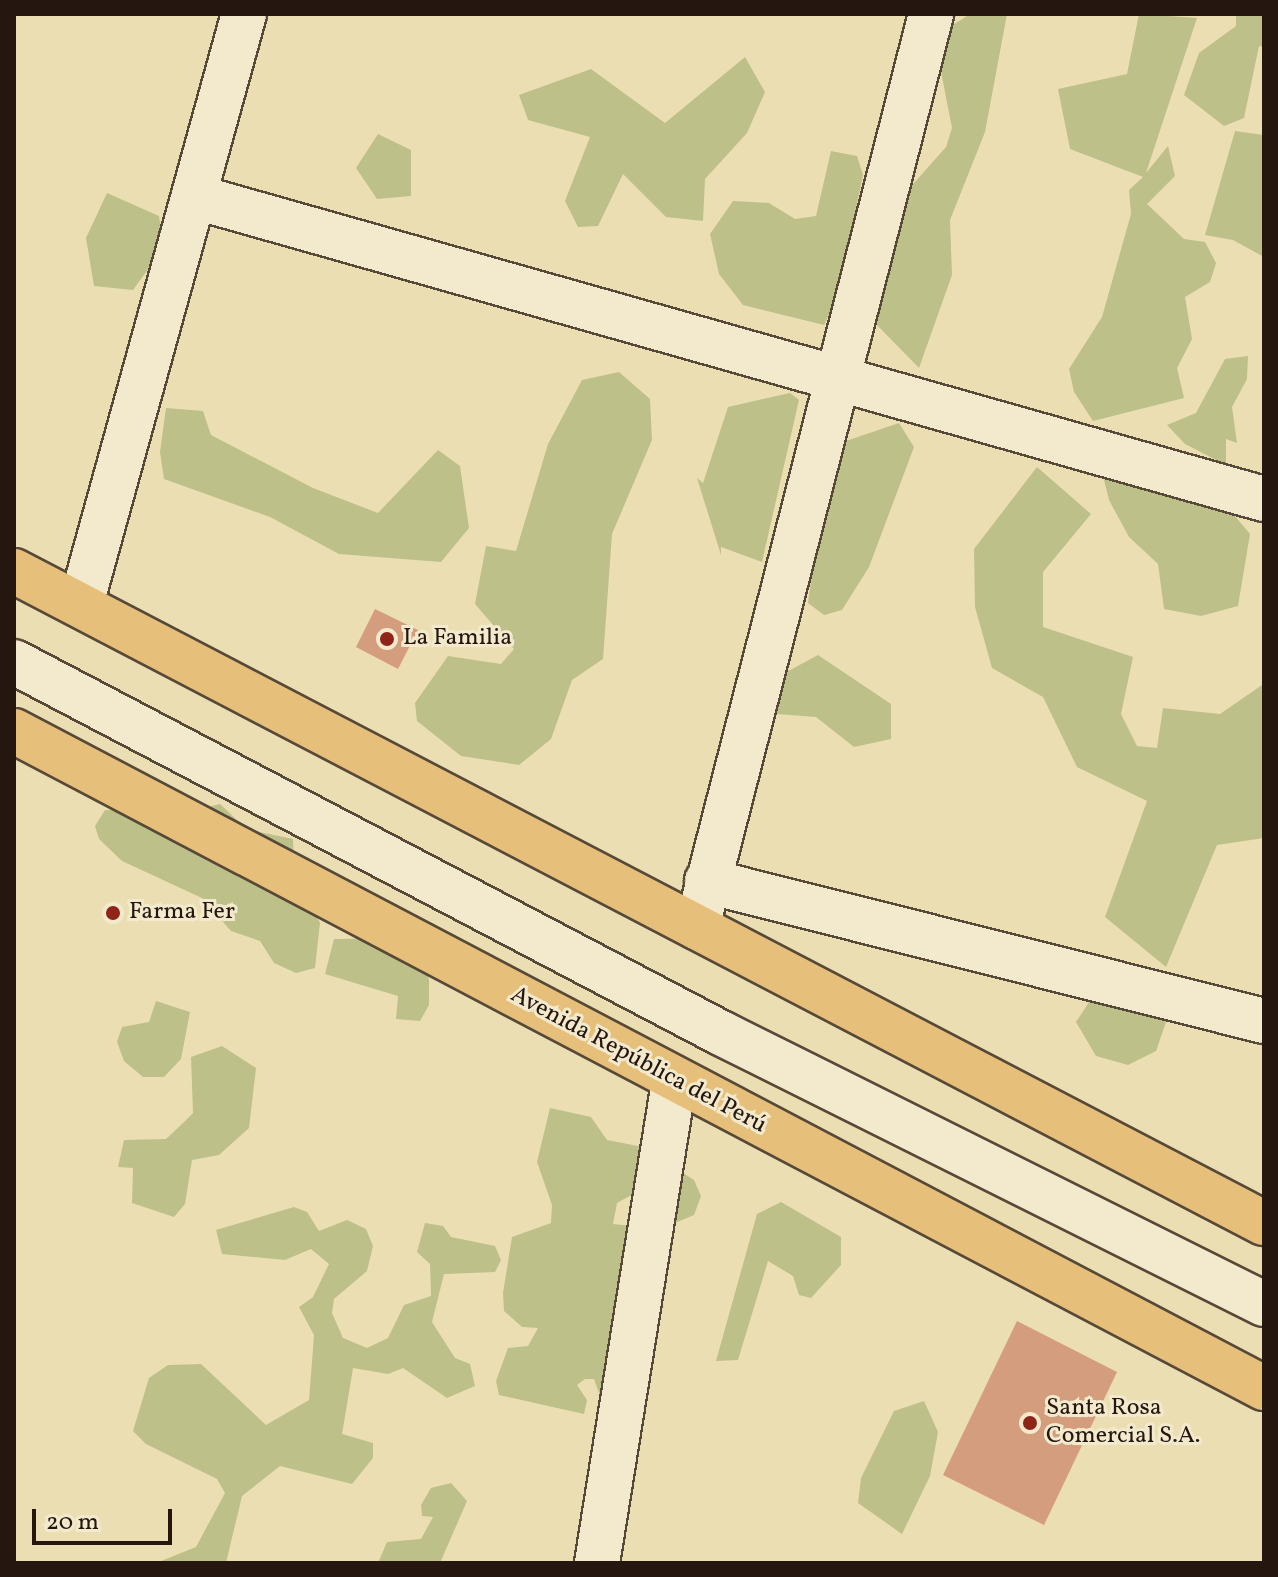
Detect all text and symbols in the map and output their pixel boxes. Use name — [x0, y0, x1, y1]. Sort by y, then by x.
place label: La Familia — [403, 625, 512, 653]
marker: La Familia — [378, 630, 396, 648]
place label: Farma Fer — [129, 899, 235, 927]
marker: Farma Fer — [104, 904, 122, 922]
street label: Avenida República del Perú — [505, 981, 771, 1141]
place label: Santa Rosa Comercial S.A. — [1046, 1395, 1200, 1451]
marker: Santa Rosa Comercial S.A. — [1021, 1414, 1039, 1432]
scale bar — [36, 1493, 176, 1543]
text: 20 m — [46, 1506, 99, 1540]

